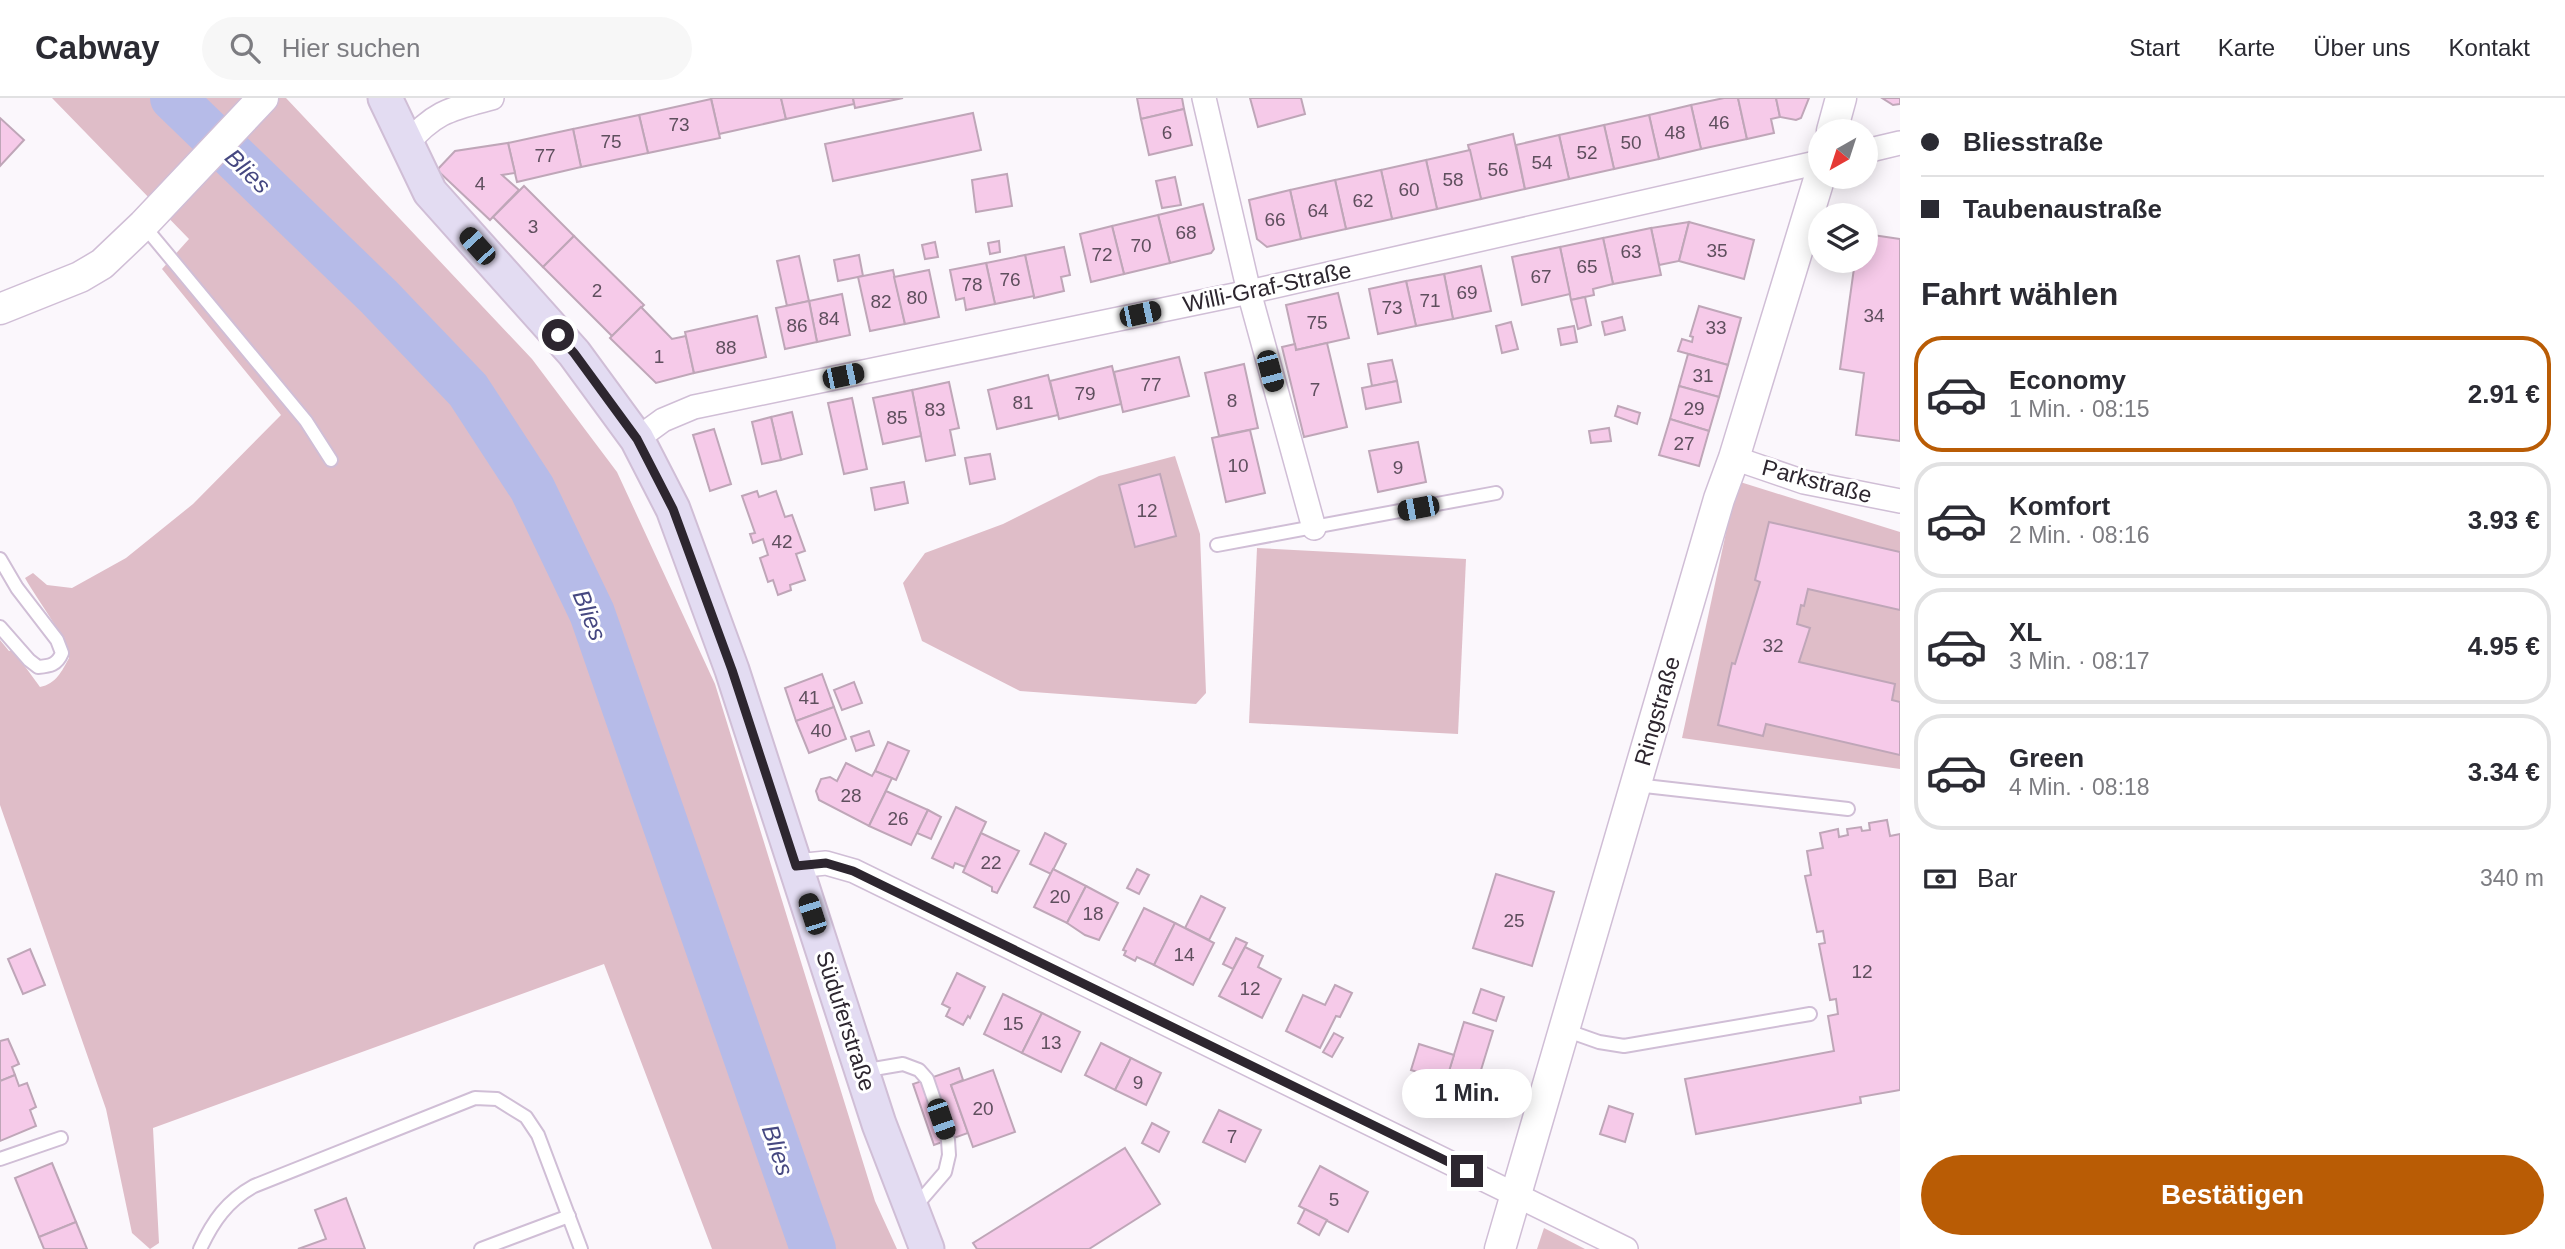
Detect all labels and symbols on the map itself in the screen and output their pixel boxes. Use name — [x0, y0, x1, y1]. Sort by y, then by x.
house number: 46 — [1708, 112, 1730, 133]
house number: 73 — [668, 114, 690, 135]
north arrow — [1808, 119, 1878, 189]
house number: 6 — [1162, 122, 1172, 143]
house number: 48 — [1664, 122, 1686, 143]
house number: 75 — [600, 131, 622, 152]
house number: 50 — [1620, 132, 1642, 153]
house number: 52 — [1576, 142, 1598, 163]
water label: Blies — [220, 143, 276, 199]
house number: 77 — [534, 145, 556, 166]
house number: 54 — [1531, 152, 1553, 173]
house number: 56 — [1487, 159, 1509, 180]
house number: 58 — [1442, 169, 1464, 190]
house number: 4 — [475, 173, 486, 194]
house number: 60 — [1398, 179, 1420, 200]
house number: 62 — [1352, 190, 1374, 211]
house number: 64 — [1307, 200, 1329, 221]
house number: 66 — [1264, 209, 1286, 230]
house number: 3 — [528, 216, 538, 237]
house number: 68 — [1175, 222, 1197, 243]
car — [456, 223, 499, 269]
house number: 70 — [1130, 235, 1152, 256]
house number: 35 — [1706, 240, 1728, 261]
house number: 63 — [1620, 241, 1642, 262]
house number: 72 — [1091, 244, 1113, 265]
street label: Willi-Graf-Straße — [1181, 256, 1353, 318]
house number: 65 — [1576, 256, 1598, 277]
house number: 67 — [1530, 266, 1552, 287]
house number: 76 — [999, 269, 1021, 290]
house number: 78 — [961, 274, 983, 295]
house number: 2 — [592, 280, 602, 301]
house number: 69 — [1456, 282, 1478, 303]
house number: 80 — [906, 287, 928, 308]
house number: 71 — [1419, 290, 1441, 311]
house number: 82 — [870, 291, 892, 312]
house number: 73 — [1381, 297, 1403, 318]
car — [1118, 299, 1163, 329]
house number: 34 — [1863, 305, 1885, 326]
house number: 84 — [818, 308, 840, 329]
house number: 75 — [1306, 312, 1328, 333]
house number: 86 — [786, 315, 808, 336]
house number: 33 — [1705, 317, 1727, 338]
route start — [542, 319, 574, 351]
house number: 88 — [715, 337, 737, 358]
house number: 1 — [654, 346, 664, 367]
car — [1255, 348, 1286, 394]
car — [821, 361, 866, 391]
house number: 31 — [1692, 365, 1714, 386]
house number: 77 — [1140, 374, 1162, 395]
house number: 7 — [1310, 379, 1320, 400]
house number: 79 — [1074, 383, 1096, 404]
house number: 8 — [1227, 390, 1237, 411]
house number: 81 — [1012, 392, 1034, 413]
house number: 29 — [1683, 398, 1705, 419]
house number: 83 — [924, 399, 946, 420]
house number: 85 — [886, 407, 908, 428]
house number: 27 — [1673, 433, 1695, 454]
street label: Parkstraße — [1759, 454, 1875, 508]
house number: 10 — [1227, 455, 1249, 476]
house number: 9 — [1393, 457, 1403, 478]
car — [1396, 494, 1441, 522]
house number: 12 — [1136, 500, 1158, 521]
house number: 42 — [771, 531, 793, 552]
water label: Blies — [568, 586, 612, 644]
house number: 32 — [1762, 635, 1784, 656]
street label: Ringstraße — [1629, 653, 1685, 769]
house number: 41 — [798, 687, 820, 708]
house number: 40 — [810, 720, 832, 741]
house number: 28 — [840, 785, 862, 806]
house number: 26 — [887, 808, 909, 829]
house number: 22 — [980, 852, 1002, 873]
house number: 20 — [1049, 886, 1071, 907]
car — [796, 891, 829, 937]
house number: 18 — [1082, 903, 1104, 924]
house number: 25 — [1503, 910, 1525, 931]
house number: 14 — [1173, 944, 1195, 965]
street label: Süduferstraße — [811, 948, 881, 1094]
house number: 12 — [1851, 961, 1873, 982]
house number: 12 — [1239, 978, 1261, 999]
house number: 15 — [1002, 1013, 1024, 1034]
house number: 13 — [1040, 1032, 1062, 1053]
callout: 1 Min. — [1402, 1070, 1532, 1118]
house number: 9 — [1133, 1072, 1143, 1093]
car — [925, 1096, 958, 1142]
house number: 20 — [972, 1098, 994, 1119]
water label: Blies — [757, 1121, 799, 1179]
house number: 7 — [1227, 1126, 1237, 1147]
route end — [1451, 1155, 1483, 1187]
house number: 5 — [1329, 1189, 1339, 1210]

